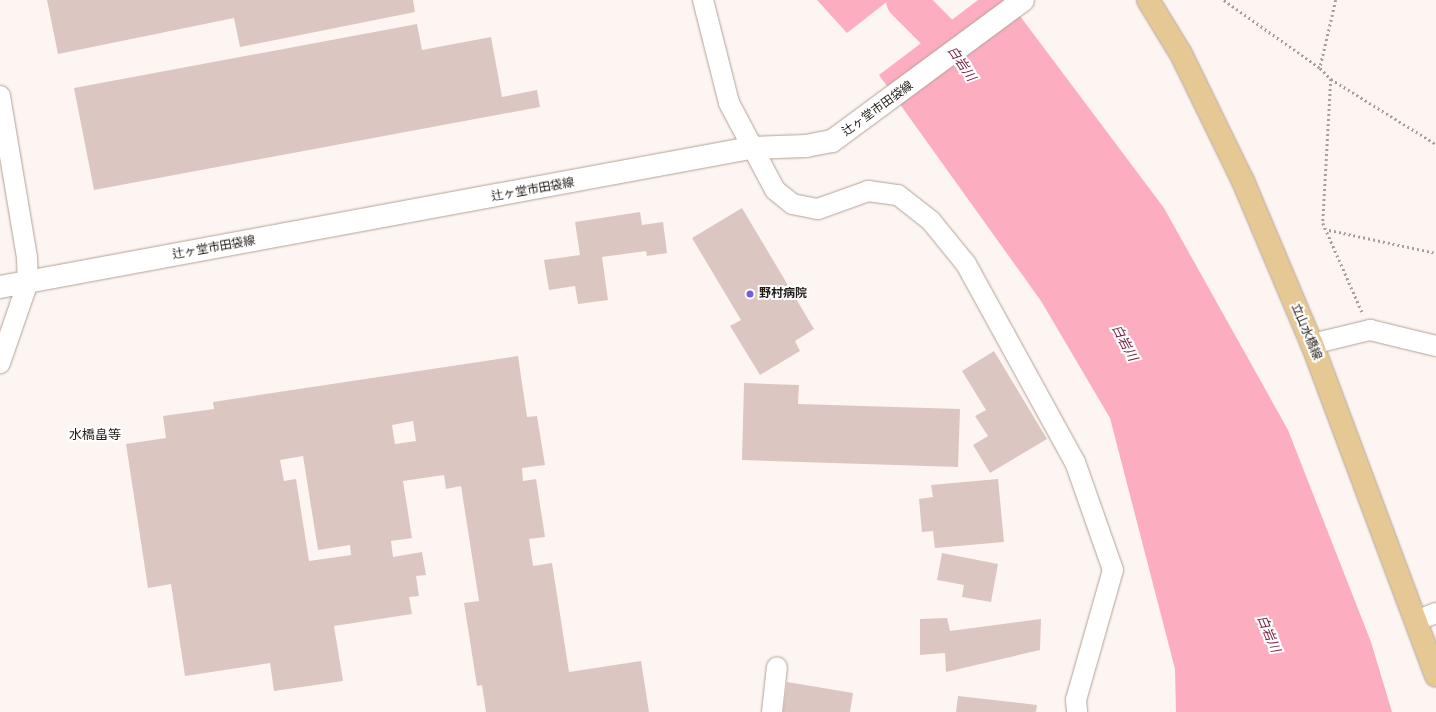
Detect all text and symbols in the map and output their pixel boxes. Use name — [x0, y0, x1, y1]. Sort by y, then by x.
water label: 白岩川 — [944, 43, 978, 85]
street label: 辻ヶ堂市田袋線 — [840, 78, 916, 140]
street label: 辻ヶ堂市田袋線 — [490, 176, 576, 204]
street label: 辻ヶ堂市田袋線 — [171, 234, 257, 262]
place label: 野村病院 — [759, 287, 807, 301]
marker: 野村病院 — [744, 288, 756, 300]
street label: 立山水橋線 — [1288, 302, 1324, 362]
water label: 白岩川 — [1108, 322, 1140, 364]
district label: 水橋畠等 — [69, 427, 121, 443]
water label: 白岩川 — [1253, 613, 1283, 655]

